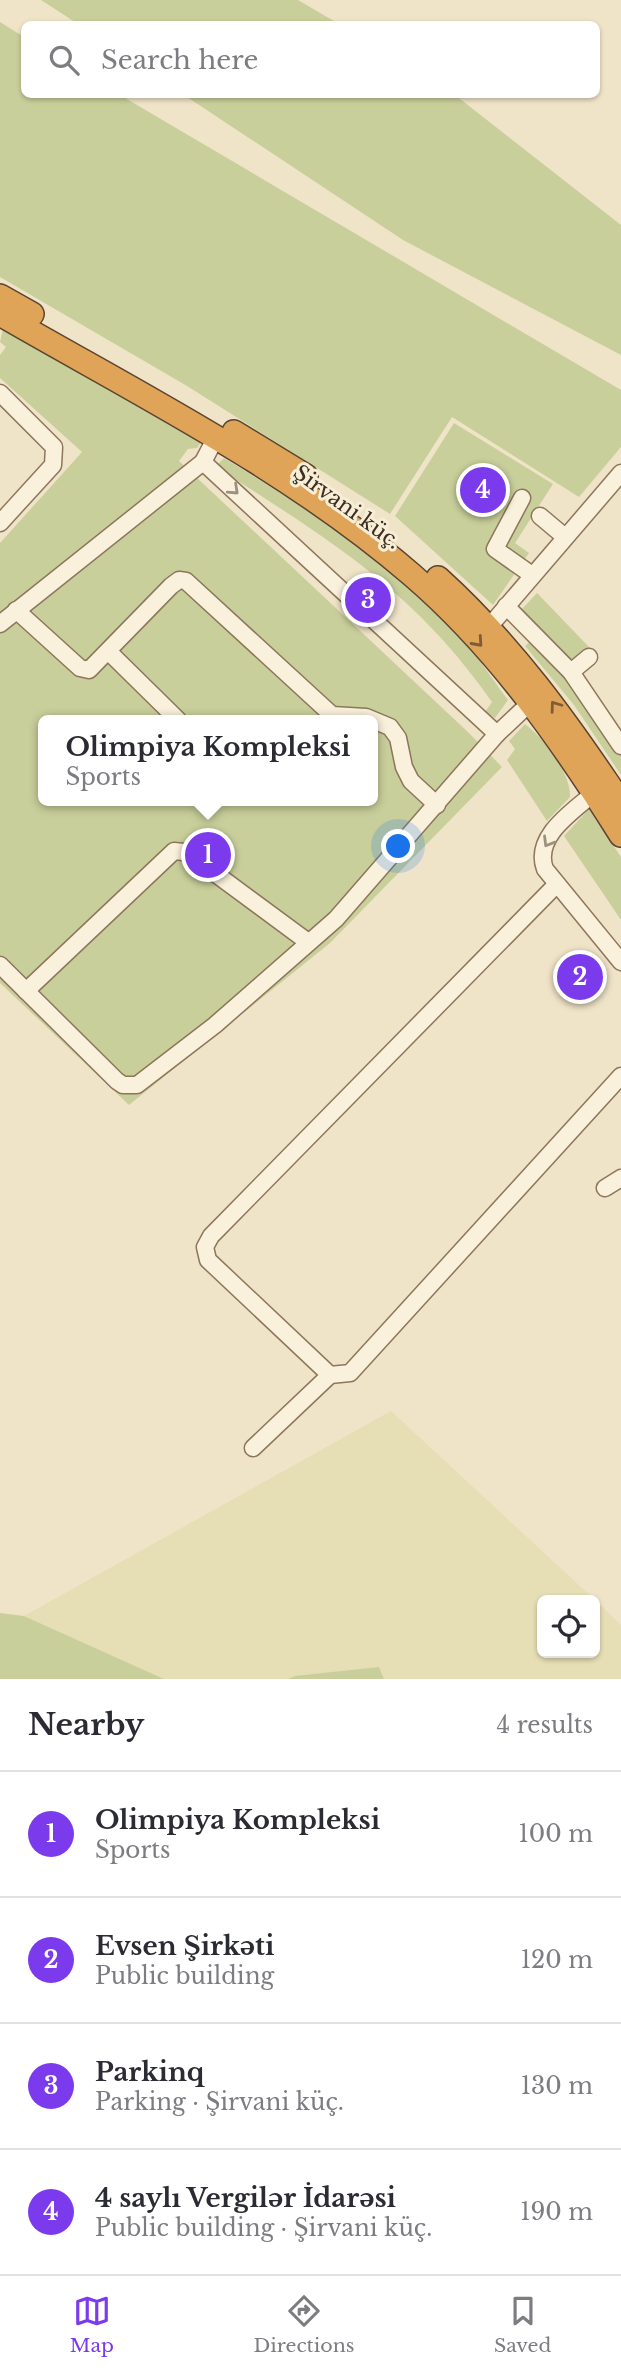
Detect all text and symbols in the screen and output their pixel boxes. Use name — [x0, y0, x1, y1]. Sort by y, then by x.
search box — [21, 21, 600, 98]
icon: search — [45, 41, 83, 79]
text: Search here — [101, 44, 258, 76]
street label: Şirvani küç. — [288, 459, 406, 555]
pin: 4 — [460, 464, 506, 516]
one-way arrow — [226, 481, 239, 494]
pin: 3 — [345, 574, 391, 626]
one-way arrow — [470, 634, 482, 647]
one-way arrow — [550, 701, 563, 714]
popup — [38, 715, 378, 806]
text: Olimpiya Kompleksi — [65, 731, 351, 763]
text: Sports — [65, 763, 141, 791]
pin: 1 — [185, 829, 231, 881]
your location — [381, 829, 415, 863]
one-way arrow — [543, 834, 556, 847]
pin: 2 — [557, 951, 603, 1003]
map controls — [537, 1595, 600, 1658]
button: locate — [537, 1595, 600, 1658]
text: Nearby — [28, 1706, 144, 1743]
text: 4 results — [497, 1711, 593, 1739]
text: Olimpiya Kompleksi — [95, 1804, 380, 1836]
text: 1 — [46, 1820, 56, 1848]
text: 100 m — [519, 1820, 593, 1848]
text: Sports — [95, 1836, 171, 1864]
text: Evsen Şirkəti — [95, 1930, 274, 1962]
text: 2 — [44, 1946, 58, 1974]
text: 120 m — [521, 1946, 593, 1974]
text: Public building — [95, 1962, 274, 1990]
text: Parkinq — [95, 2056, 204, 2088]
text: 3 — [44, 2072, 58, 2100]
text: 130 m — [521, 2072, 593, 2100]
text: Parking · Şirvani küç. — [95, 2088, 344, 2116]
text: 4 saylı Vergilər İdarəsi — [95, 2182, 396, 2214]
text: 4 — [43, 2198, 59, 2226]
text: 190 m — [520, 2198, 593, 2226]
text: Public building · Şirvani küç. — [95, 2214, 432, 2242]
tab: Map — [70, 2292, 114, 2357]
tab: Directions — [253, 2292, 354, 2357]
tab: Saved — [494, 2292, 551, 2357]

